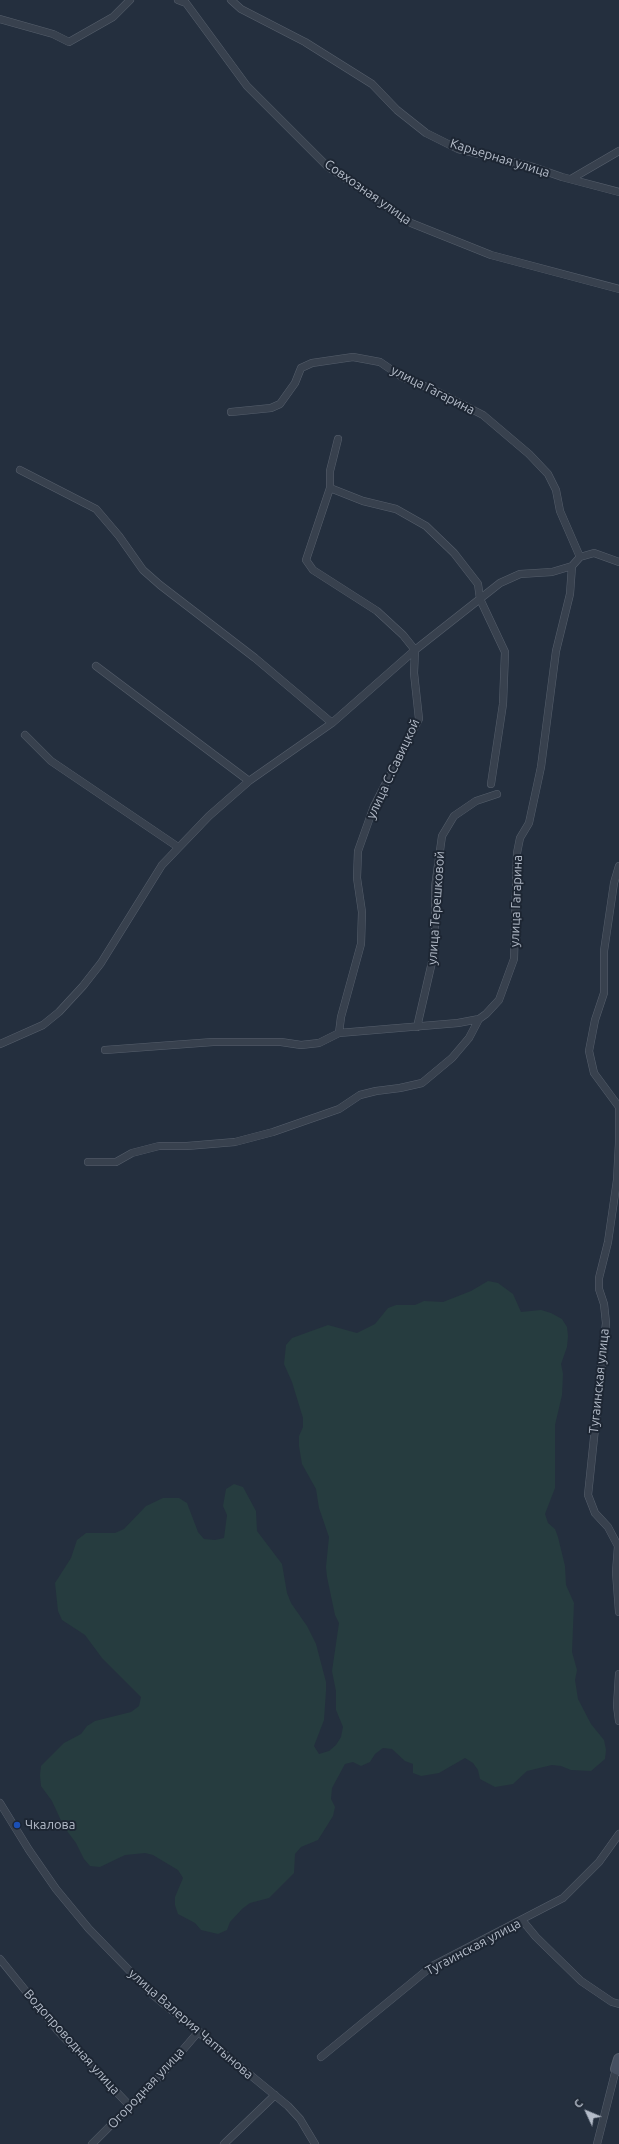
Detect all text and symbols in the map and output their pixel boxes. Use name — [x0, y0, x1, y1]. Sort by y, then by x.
street label: Карьерная улица — [448, 135, 552, 181]
street label: Совхозная улица — [321, 156, 415, 228]
street label: улица Гагарина — [388, 362, 478, 418]
street label: улица С.Савицкой — [363, 716, 423, 822]
street label: улица Терешковой — [424, 850, 448, 966]
street label: улица Гагарина — [507, 855, 525, 947]
street label: Тугаинская улица — [586, 1328, 612, 1434]
place label: Чкалова — [25, 1817, 75, 1833]
marker: Чкалова — [12, 1820, 22, 1830]
street label: Тугаинская улица — [423, 1915, 523, 1979]
street label: улица Валерия Чаптынова — [125, 1966, 257, 2082]
street label: Водопроводная улица — [21, 1986, 123, 2098]
street label: Огородная улица — [104, 2044, 188, 2132]
north arrow — [567, 2092, 607, 2132]
text: С — [572, 2097, 585, 2110]

